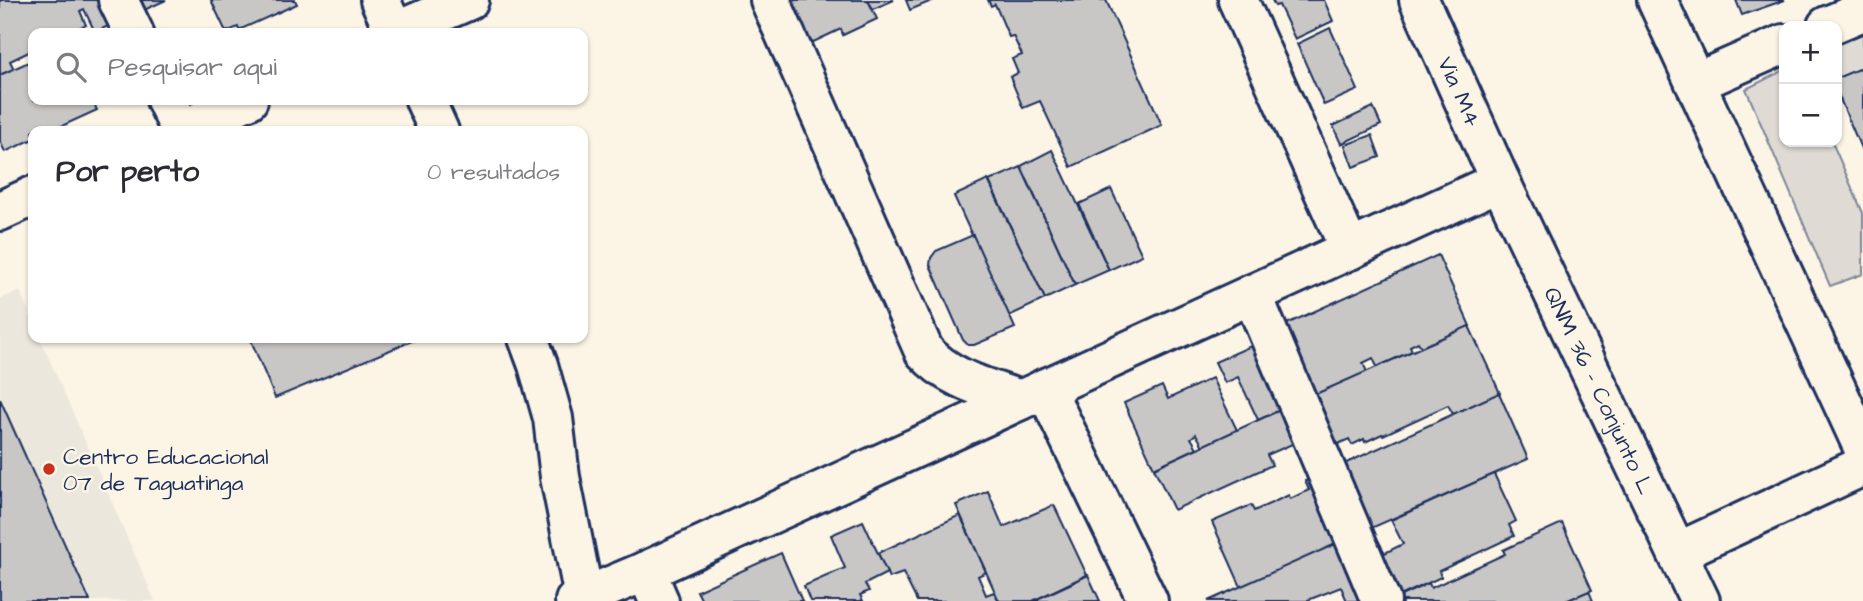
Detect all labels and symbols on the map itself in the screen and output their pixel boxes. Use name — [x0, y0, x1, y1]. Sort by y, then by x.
street label: Via M4 — [1429, 52, 1489, 132]
street label: QNM 36 - Conjunto L — [1536, 282, 1662, 500]
place label: Centro Educacional 07 de Taguatinga — [63, 441, 269, 500]
marker: Centro Educacional 07 de Taguatinga — [41, 461, 57, 477]

